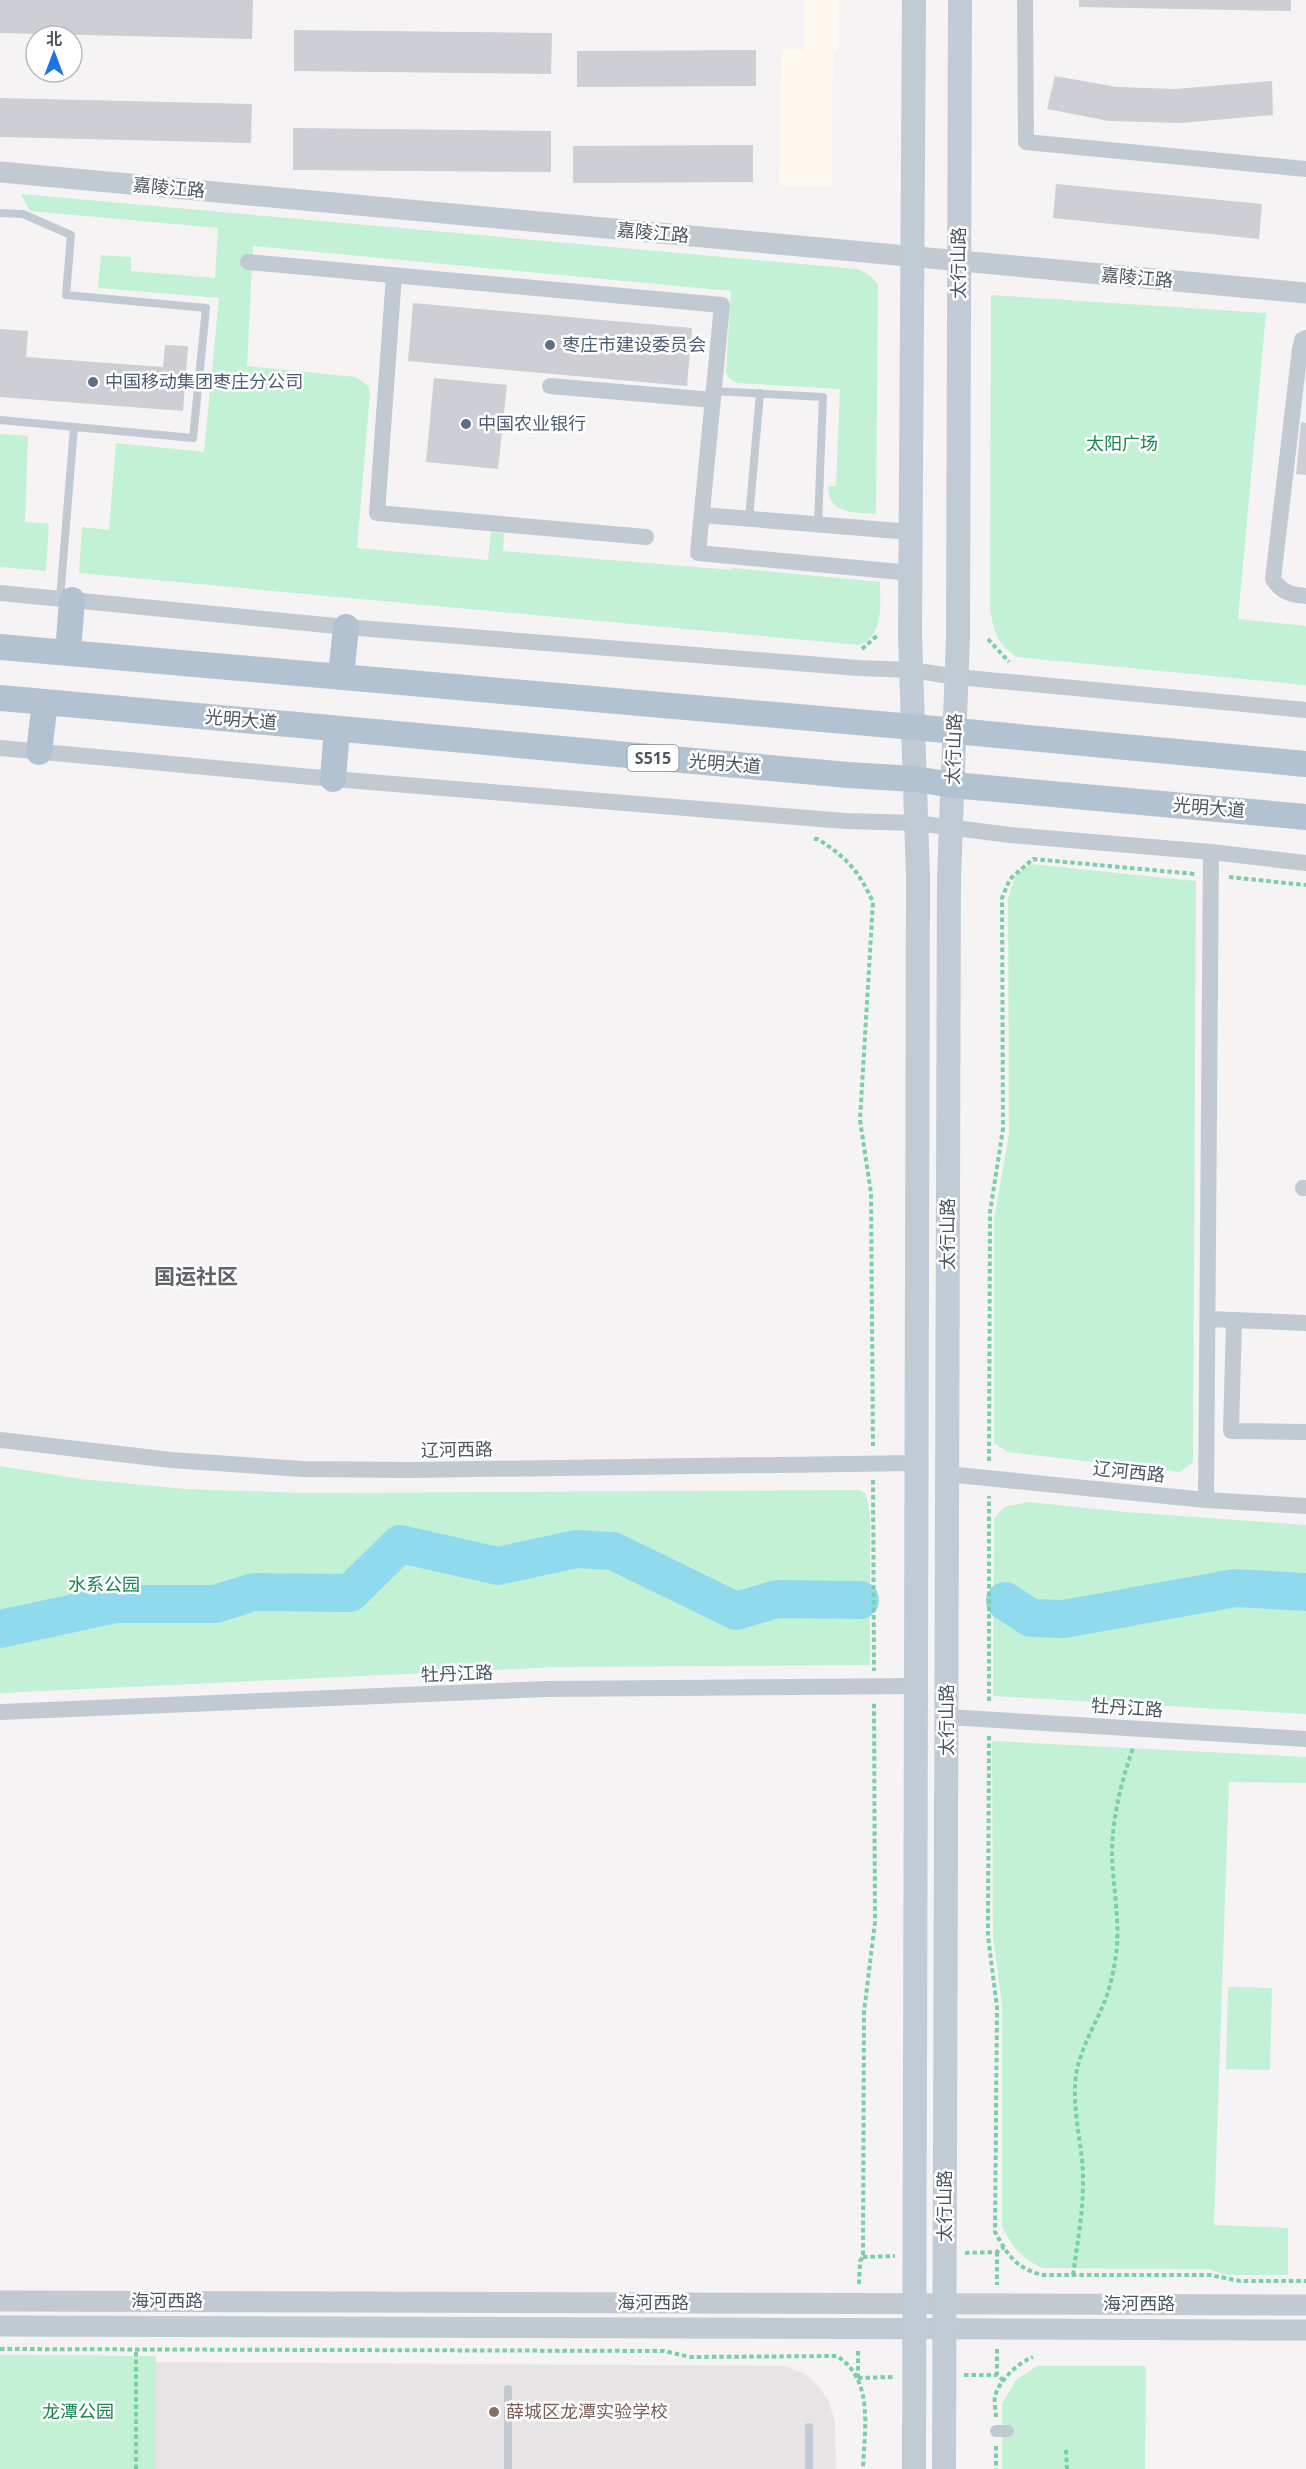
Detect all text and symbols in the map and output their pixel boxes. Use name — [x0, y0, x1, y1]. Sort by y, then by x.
north arrow — [24, 24, 84, 84]
text: 北 — [46, 28, 62, 50]
street label: 嘉陵江路 — [132, 172, 206, 202]
street label: 嘉陵江路 — [616, 217, 690, 247]
street label: 太行山路 — [946, 227, 970, 299]
street label: 嘉陵江路 — [1100, 262, 1174, 292]
place label: 枣庄市建设委员会 — [562, 332, 706, 356]
marker: 枣庄市建设委员会 — [543, 338, 557, 352]
place label: 中国移动集团枣庄分公司 — [105, 369, 303, 393]
marker: 中国移动集团枣庄分公司 — [86, 375, 100, 389]
place label: 中国农业银行 — [478, 411, 586, 435]
marker: 中国农业银行 — [459, 417, 473, 431]
park label: 太阳广场 — [1086, 431, 1158, 455]
street label: 光明大道 — [204, 704, 278, 734]
street label: 太行山路 — [940, 713, 966, 785]
road number: S515 — [628, 745, 678, 771]
street label: 光明大道 — [688, 748, 762, 778]
street label: 光明大道 — [1172, 792, 1246, 822]
street label: 太行山路 — [935, 1198, 959, 1270]
district label: 国运社区 — [154, 1262, 238, 1290]
street label: 辽河西路 — [421, 1436, 493, 1462]
street label: 辽河西路 — [1092, 1455, 1166, 1487]
park label: 水系公园 — [68, 1572, 140, 1596]
street label: 牡丹江路 — [421, 1660, 493, 1686]
street label: 太行山路 — [934, 1684, 958, 1756]
street label: 牡丹江路 — [1090, 1693, 1164, 1721]
street label: 太行山路 — [932, 2170, 956, 2242]
street label: 海河西路 — [131, 2288, 203, 2312]
street label: 海河西路 — [617, 2290, 689, 2314]
street label: 海河西路 — [1103, 2291, 1175, 2315]
park label: 龙潭公园 — [42, 2399, 114, 2423]
place label: 薛城区龙潭实验学校 — [506, 2399, 668, 2423]
marker: 薛城区龙潭实验学校 — [487, 2405, 501, 2419]

